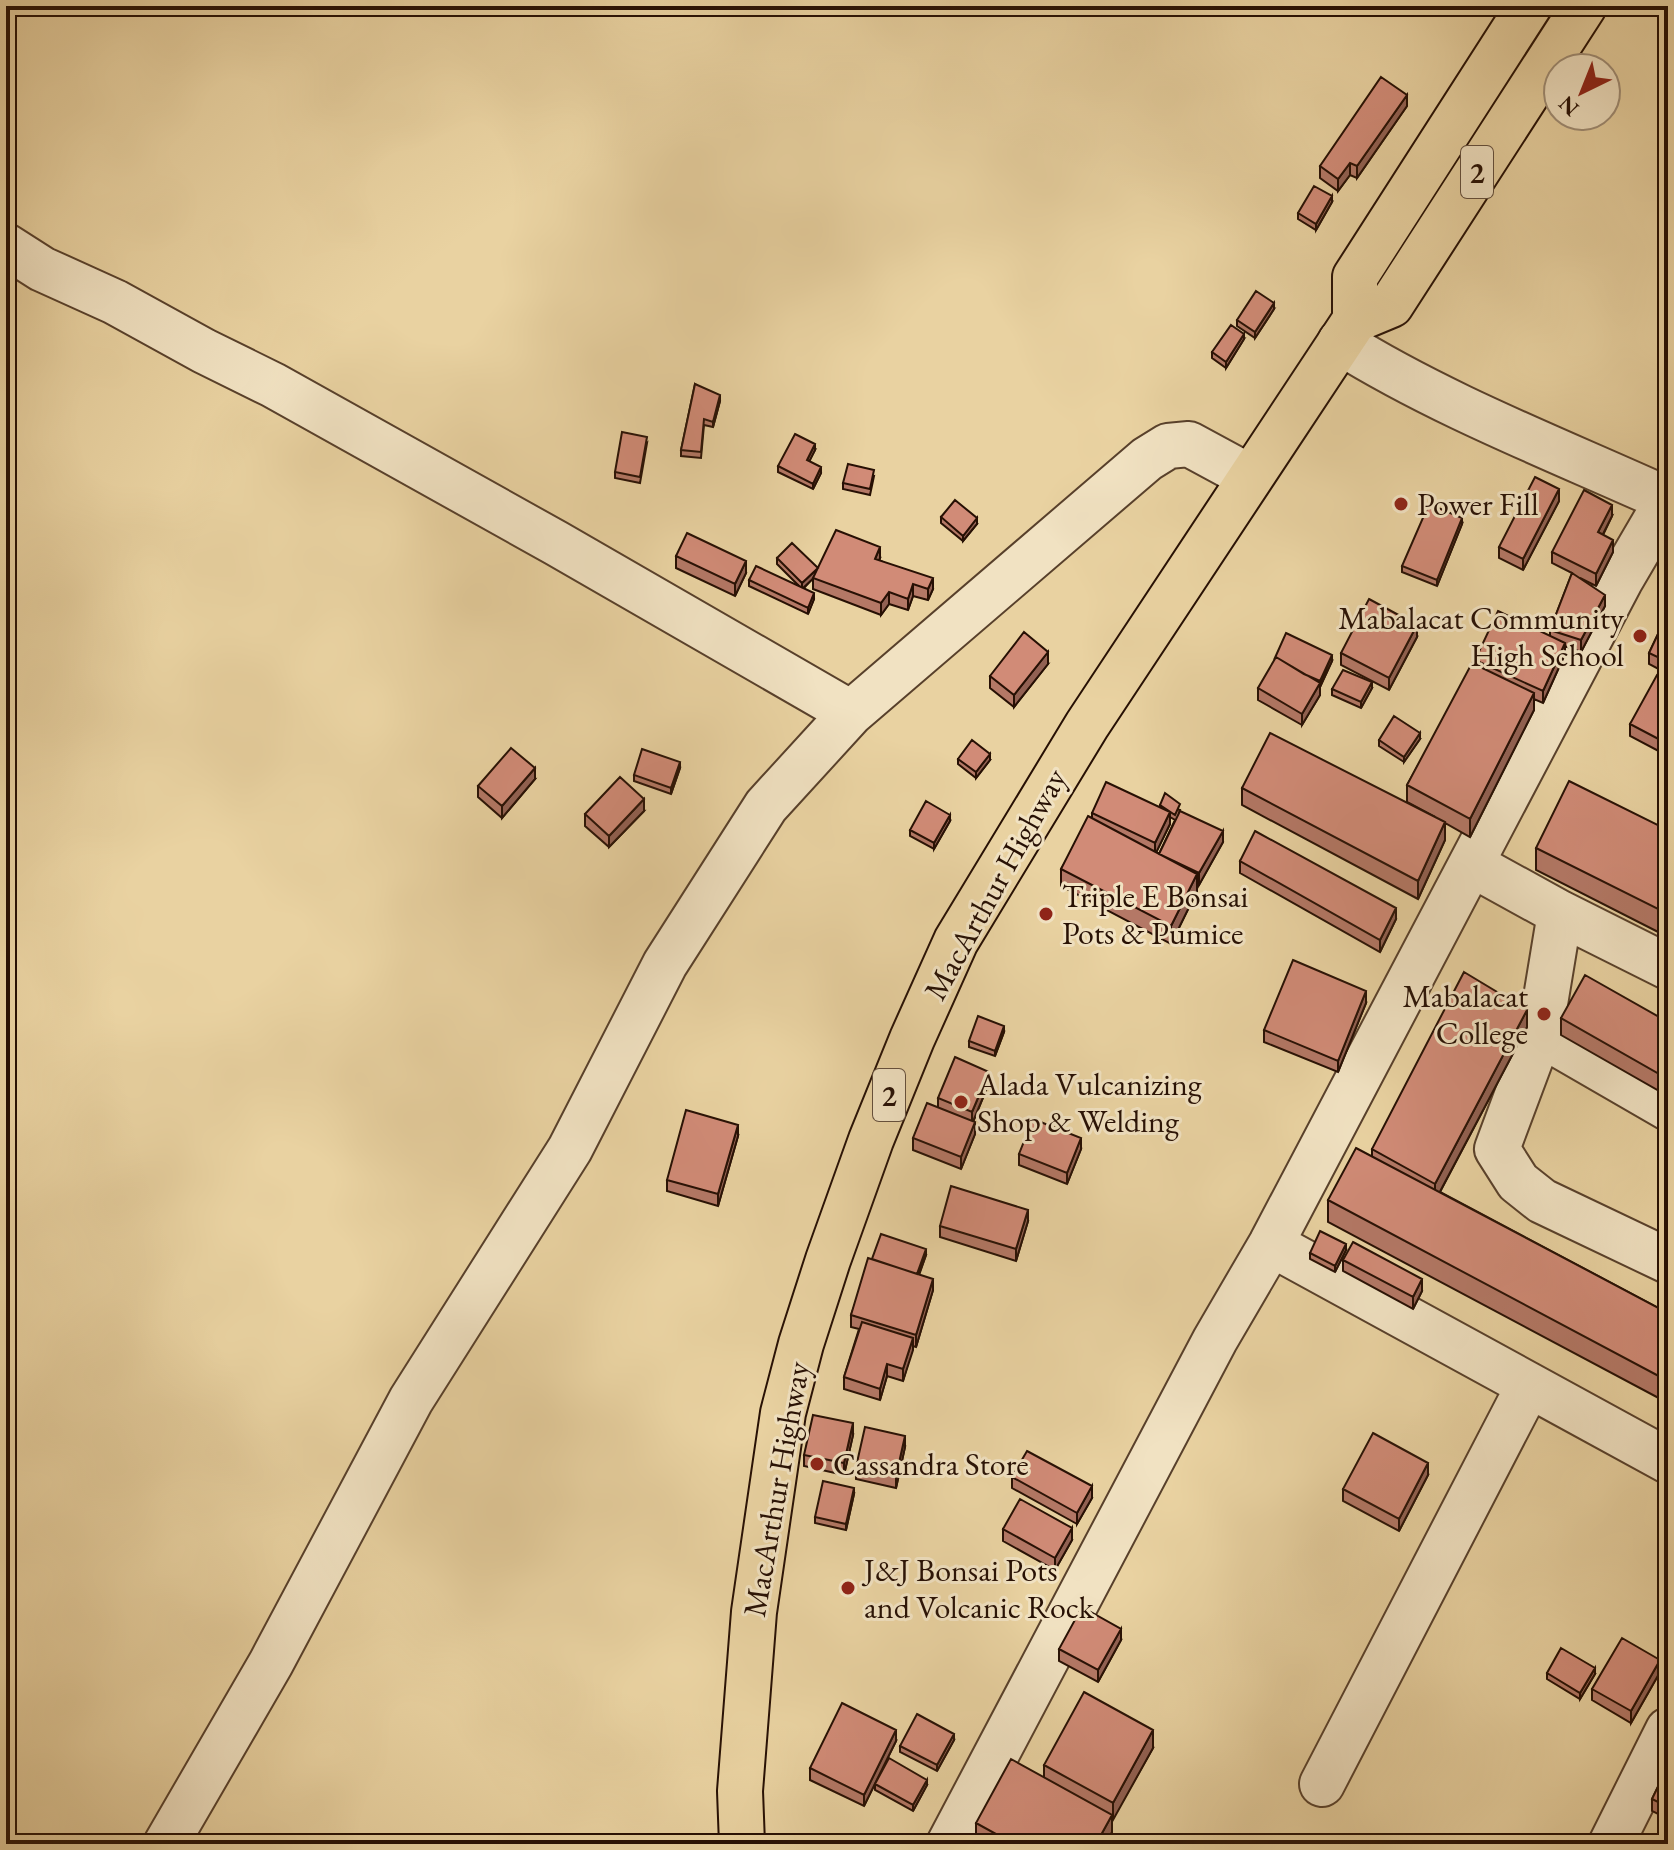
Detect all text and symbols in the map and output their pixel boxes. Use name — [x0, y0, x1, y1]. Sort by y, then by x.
north arrow — [1542, 52, 1622, 132]
text: N — [1552, 89, 1585, 123]
road number: 2 — [1461, 146, 1493, 198]
place label: Power Fill — [1417, 483, 1539, 525]
marker: Power Fill — [1392, 495, 1410, 513]
place label: Mabalacat Community High School — [1338, 597, 1625, 676]
marker: Mabalacat Community High School — [1631, 627, 1649, 645]
street label: MacArthur Highway — [914, 760, 1077, 1007]
place label: Triple E Bonsai Pots & Pumice — [1062, 875, 1249, 954]
marker: Triple E Bonsai Pots & Pumice — [1037, 905, 1055, 923]
place label: Mabalacat College — [1403, 975, 1528, 1054]
marker: Mabalacat College — [1535, 1005, 1553, 1023]
place label: Alada Vulcanizing Shop & Welding — [976, 1063, 1203, 1142]
road number: 2 — [873, 1069, 905, 1121]
marker: Alada Vulcanizing Shop & Welding — [952, 1093, 970, 1111]
street label: MacArthur Highway — [733, 1357, 819, 1620]
place label: Cassandra Store — [833, 1443, 1029, 1485]
marker: Cassandra Store — [808, 1455, 826, 1473]
place label: J&J Bonsai Pots and Volcanic Rock — [861, 1549, 1095, 1628]
marker: J&J Bonsai Pots and Volcanic Rock — [839, 1579, 857, 1597]

